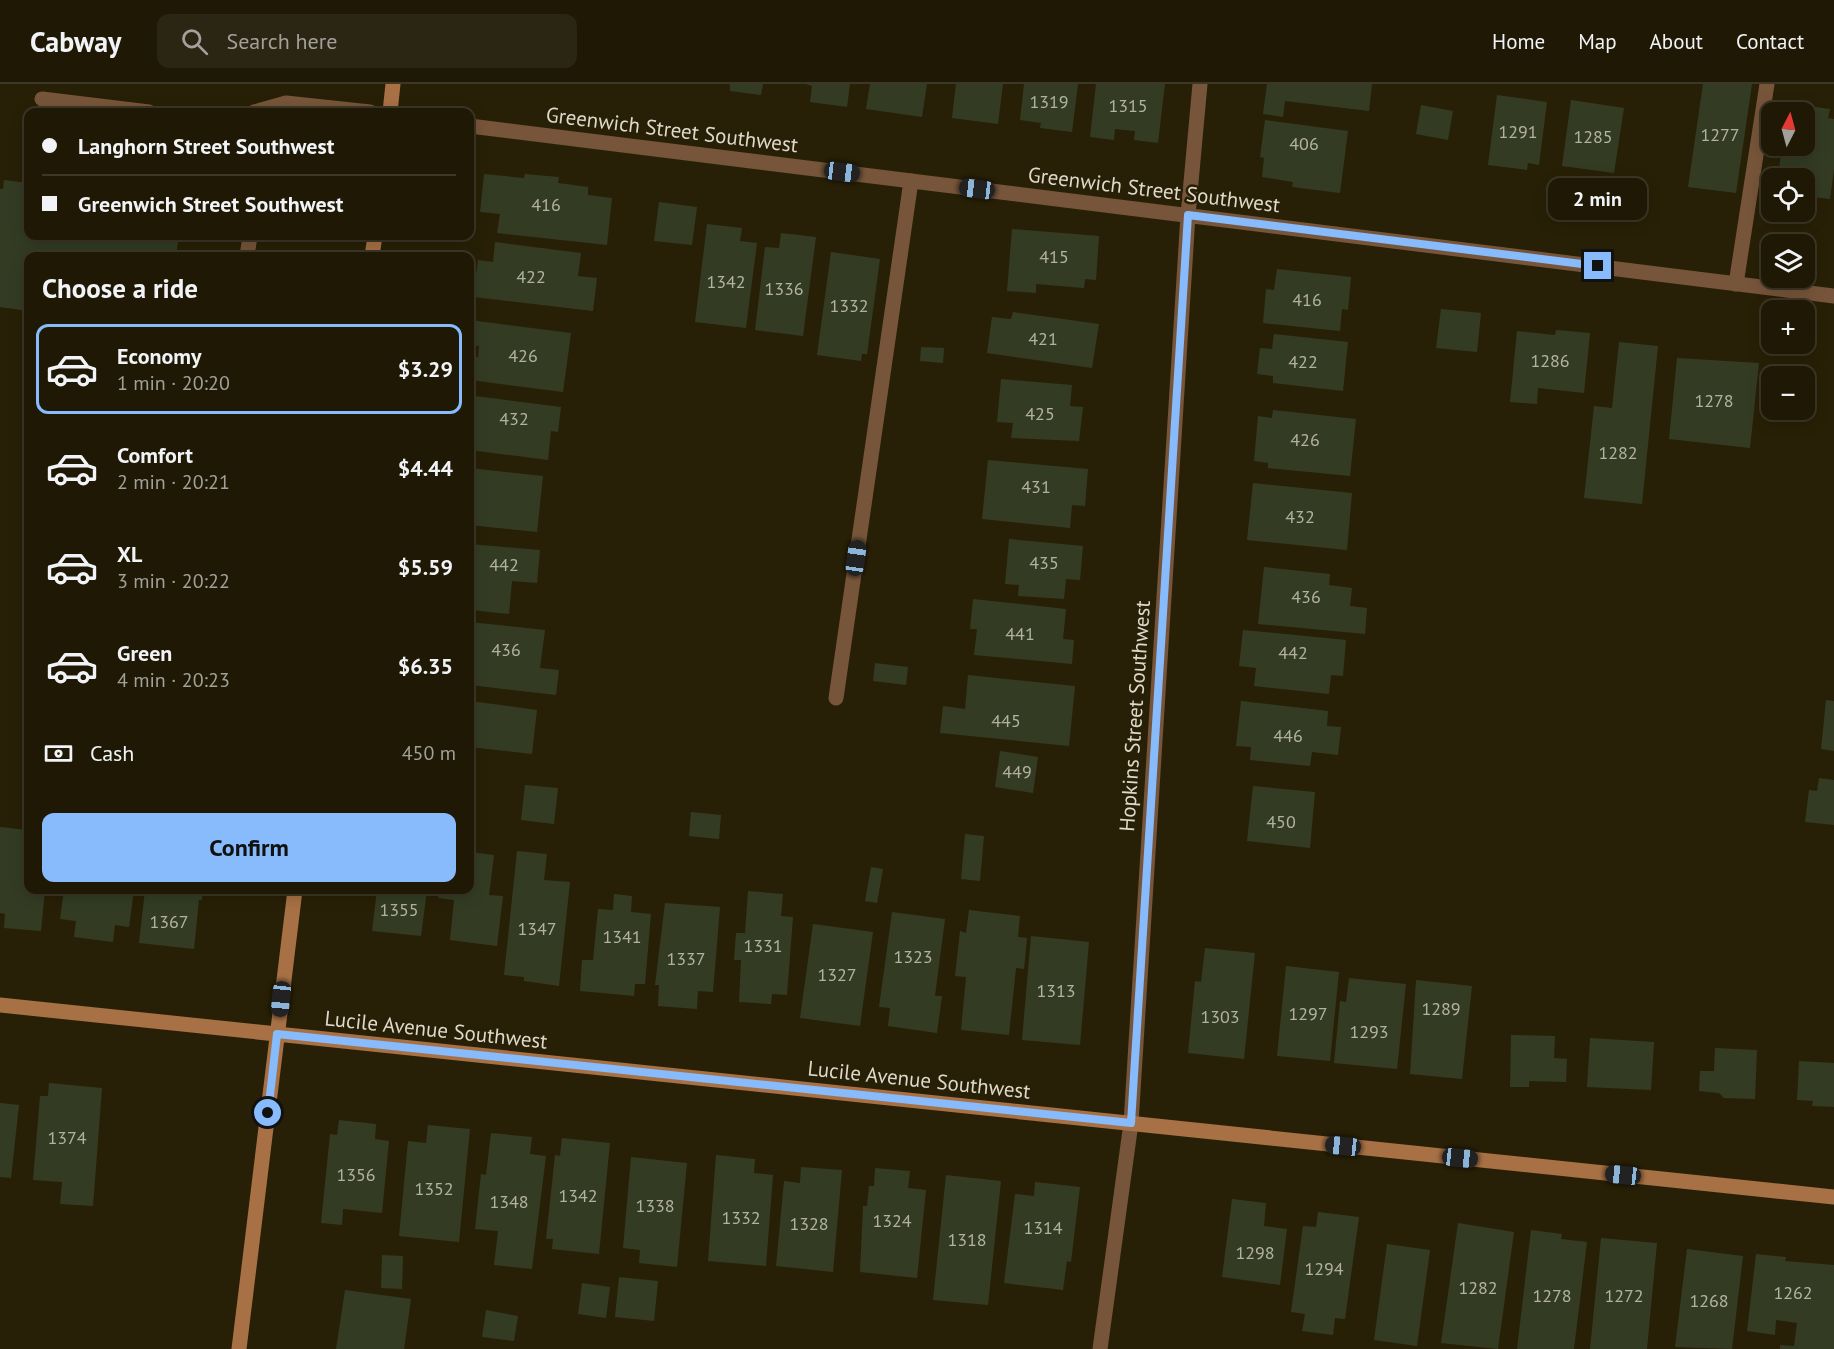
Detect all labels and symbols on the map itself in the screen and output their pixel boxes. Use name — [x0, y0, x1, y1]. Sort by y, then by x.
house number: 1319 — [1029, 90, 1069, 113]
house number: 1315 — [1108, 94, 1148, 117]
street label: Greenwich Street Southwest — [545, 101, 800, 158]
north arrow — [1761, 102, 1815, 156]
house number: 1291 — [1498, 120, 1538, 143]
house number: 1277 — [1700, 123, 1740, 146]
house number: 1285 — [1573, 125, 1613, 148]
house number: 406 — [1289, 132, 1319, 155]
car — [823, 161, 861, 183]
street label: Greenwich Street Southwest — [1027, 161, 1282, 218]
car — [958, 178, 996, 200]
callout: 2 min — [1548, 179, 1648, 221]
house number: 416 — [531, 193, 561, 216]
house number: 415 — [1039, 245, 1069, 268]
route end — [1584, 252, 1611, 279]
house number: 422 — [516, 265, 546, 288]
house number: 1342 — [706, 270, 746, 293]
house number: 1336 — [764, 277, 804, 300]
house number: 416 — [1292, 288, 1322, 311]
house number: 1332 — [829, 294, 869, 317]
house number: 421 — [1028, 327, 1058, 350]
house number: 426 — [508, 344, 538, 367]
house number: 1286 — [1530, 349, 1570, 372]
house number: 422 — [1288, 350, 1318, 373]
house number: 1278 — [1694, 389, 1734, 412]
house number: 425 — [1025, 402, 1055, 425]
house number: 432 — [499, 407, 529, 430]
house number: 426 — [1290, 428, 1320, 451]
house number: 1282 — [1598, 441, 1638, 464]
house number: 431 — [1021, 475, 1051, 498]
house number: 432 — [1285, 505, 1315, 528]
car — [845, 539, 867, 577]
house number: 435 — [1029, 551, 1059, 574]
house number: 442 — [489, 553, 519, 576]
house number: 436 — [1291, 585, 1321, 608]
street label: Hopkins Street Southwest — [1113, 599, 1156, 833]
house number: 441 — [1005, 622, 1035, 645]
house number: 436 — [491, 638, 521, 661]
house number: 442 — [1278, 641, 1308, 664]
house number: 445 — [991, 709, 1021, 732]
house number: 446 — [1273, 724, 1303, 747]
house number: 449 — [1002, 760, 1032, 783]
house number: 450 — [1266, 810, 1296, 833]
house number: 1355 — [379, 898, 419, 921]
house number: 1367 — [149, 910, 189, 933]
house number: 1347 — [517, 917, 557, 940]
house number: 1341 — [602, 925, 642, 948]
house number: 1331 — [743, 934, 783, 957]
house number: 1323 — [893, 945, 933, 968]
house number: 1337 — [666, 947, 706, 970]
house number: 1327 — [817, 963, 857, 986]
house number: 1313 — [1036, 979, 1076, 1002]
car — [270, 980, 292, 1018]
house number: 1289 — [1421, 997, 1461, 1020]
house number: 1297 — [1288, 1002, 1328, 1025]
street label: Lucile Avenue Southwest — [323, 1004, 549, 1055]
house number: 1303 — [1200, 1005, 1240, 1028]
house number: 1293 — [1349, 1020, 1389, 1043]
street label: Lucile Avenue Southwest — [806, 1054, 1032, 1105]
route start — [254, 1099, 281, 1126]
house number: 1374 — [47, 1126, 87, 1149]
car — [1324, 1135, 1362, 1157]
car — [1441, 1147, 1479, 1169]
house number: 1356 — [336, 1163, 376, 1186]
car — [1604, 1164, 1642, 1186]
house number: 1352 — [414, 1177, 454, 1200]
house number: 1342 — [558, 1184, 598, 1207]
house number: 1348 — [489, 1190, 529, 1213]
house number: 1338 — [635, 1194, 675, 1217]
house number: 1332 — [721, 1206, 761, 1229]
house number: 1324 — [872, 1209, 912, 1232]
house number: 1328 — [789, 1212, 829, 1235]
house number: 1314 — [1023, 1216, 1063, 1239]
house number: 1318 — [947, 1228, 987, 1251]
house number: 1298 — [1235, 1241, 1275, 1264]
house number: 1294 — [1304, 1257, 1344, 1280]
house number: 1282 — [1458, 1276, 1498, 1299]
house number: 1262 — [1773, 1281, 1813, 1304]
house number: 1278 — [1532, 1284, 1572, 1307]
house number: 1272 — [1604, 1284, 1644, 1307]
house number: 1268 — [1689, 1289, 1729, 1312]

